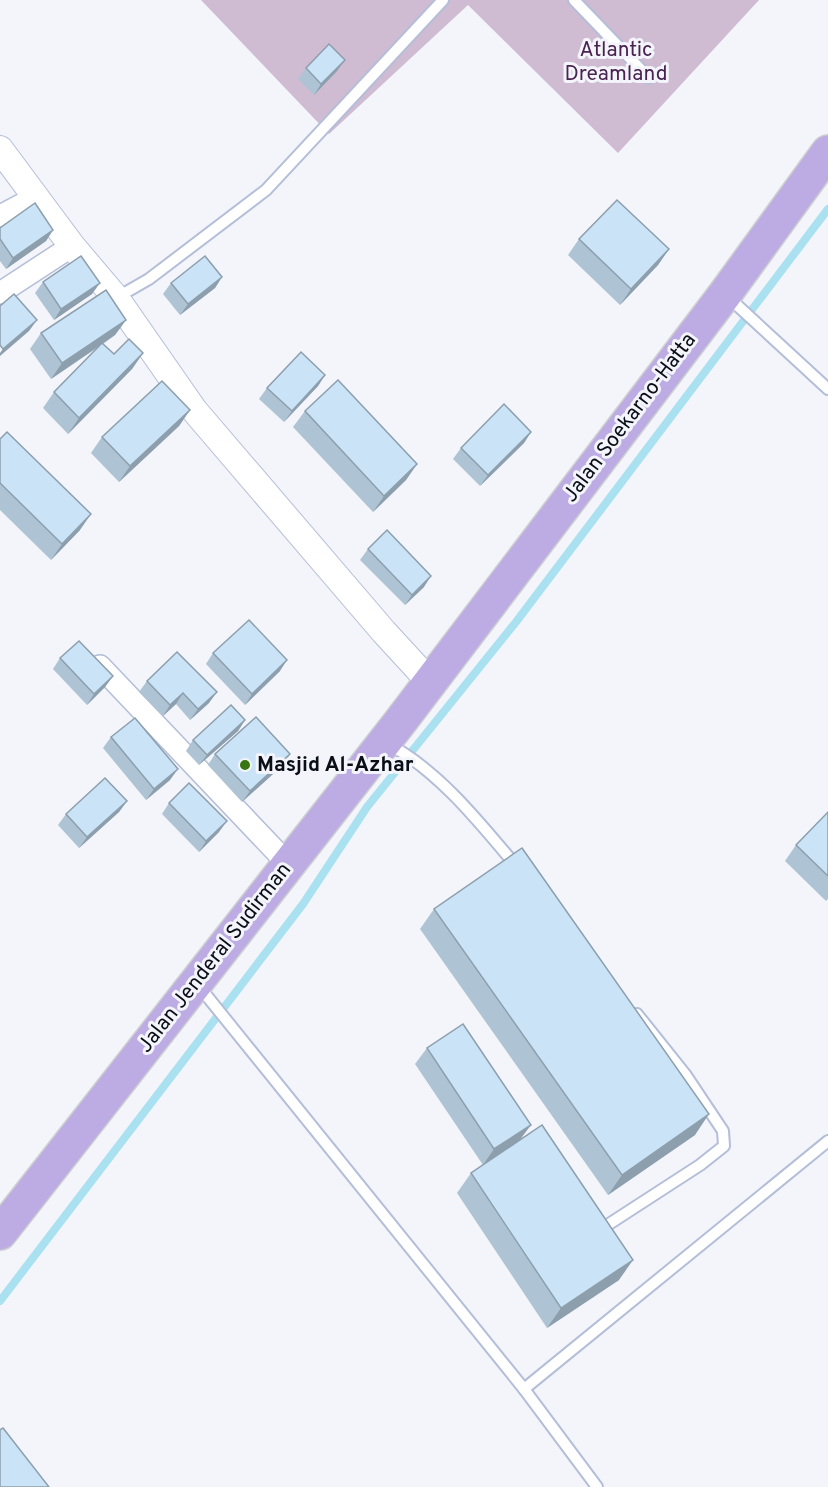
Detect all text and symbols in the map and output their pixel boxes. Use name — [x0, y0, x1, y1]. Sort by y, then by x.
park label: Atlantic Dreamland — [564, 37, 668, 88]
street label: Jalan Soekarno-Hatta — [558, 328, 702, 508]
place label: Masjid Al-Azhar — [257, 752, 414, 779]
marker: Masjid Al-Azhar — [238, 758, 252, 772]
street label: Jalan Jenderal Sudirman — [132, 857, 298, 1059]

